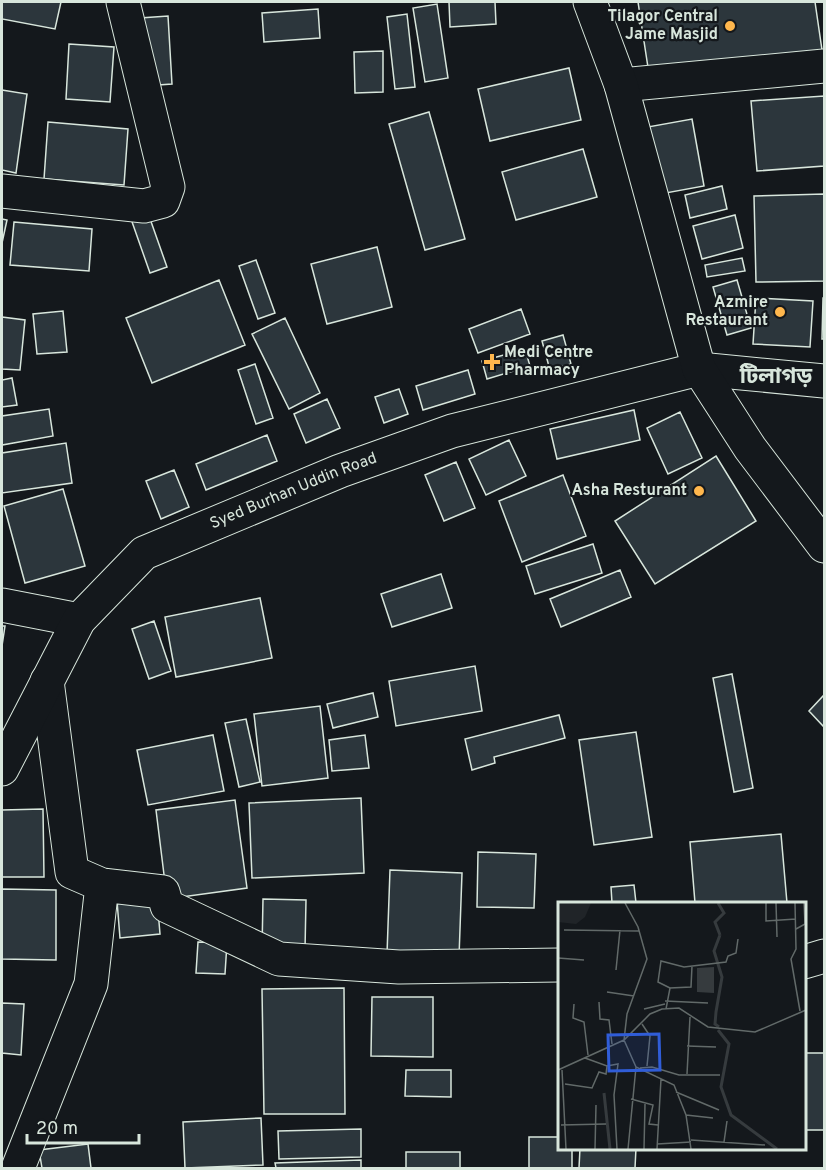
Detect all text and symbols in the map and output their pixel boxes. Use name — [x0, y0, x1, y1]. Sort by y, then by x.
place label: Tilagor Central Jame Masjid — [607, 7, 718, 45]
marker: Tilagor Central Jame Masjid — [723, 19, 737, 33]
place label: Azmire Restaurant — [685, 293, 768, 331]
marker: Azmire Restaurant — [773, 305, 787, 319]
place label: Medi Centre Pharmacy — [504, 343, 593, 381]
marker: Medi Centre Pharmacy — [485, 355, 499, 369]
district label: টিলাগড় — [739, 363, 813, 391]
street label: Syed Burhan Uddin Road — [207, 449, 380, 534]
place label: Asha Resturant — [571, 481, 687, 501]
marker: Asha Resturant — [692, 484, 706, 498]
inset map — [558, 902, 805, 1149]
scale bar — [27, 1107, 140, 1145]
text: 20 m — [36, 1118, 78, 1141]

